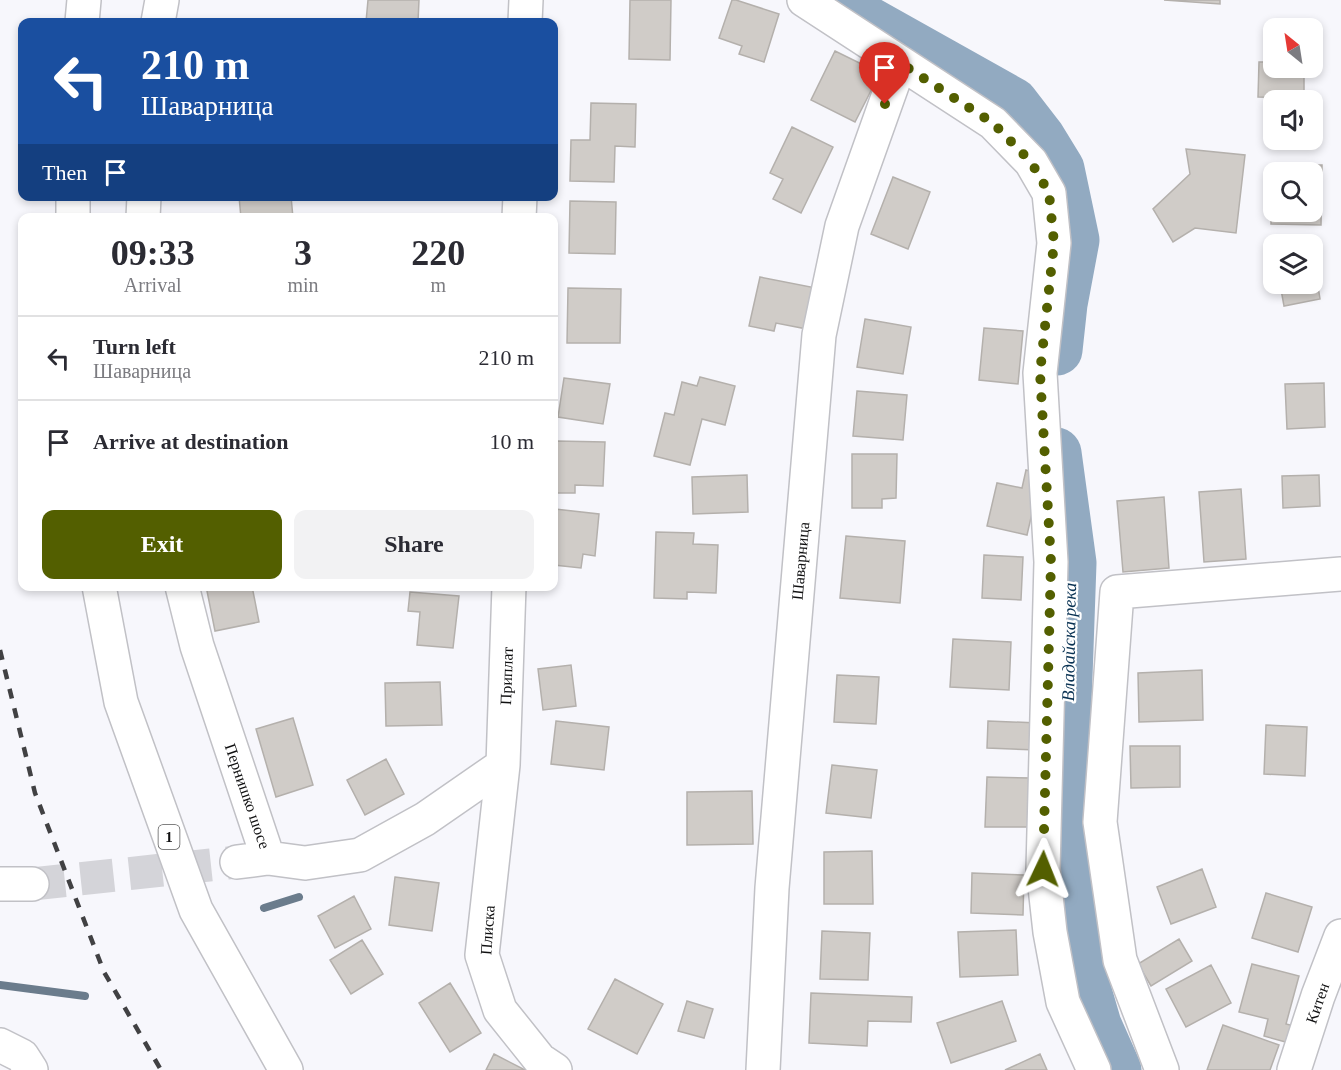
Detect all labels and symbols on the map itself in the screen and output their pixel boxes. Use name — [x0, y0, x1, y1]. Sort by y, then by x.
north arrow — [1263, 18, 1323, 78]
pin — [859, 42, 910, 104]
street label: Шаварница — [789, 521, 813, 601]
water label: Владайска река — [1058, 583, 1080, 701]
street label: Приплат — [497, 647, 517, 706]
street label: Пернишко шосе — [221, 741, 274, 851]
road number: 1 — [158, 825, 180, 849]
position arrow — [1011, 837, 1075, 901]
street label: Плиска — [477, 905, 498, 955]
street label: Китен — [1303, 980, 1332, 1026]

